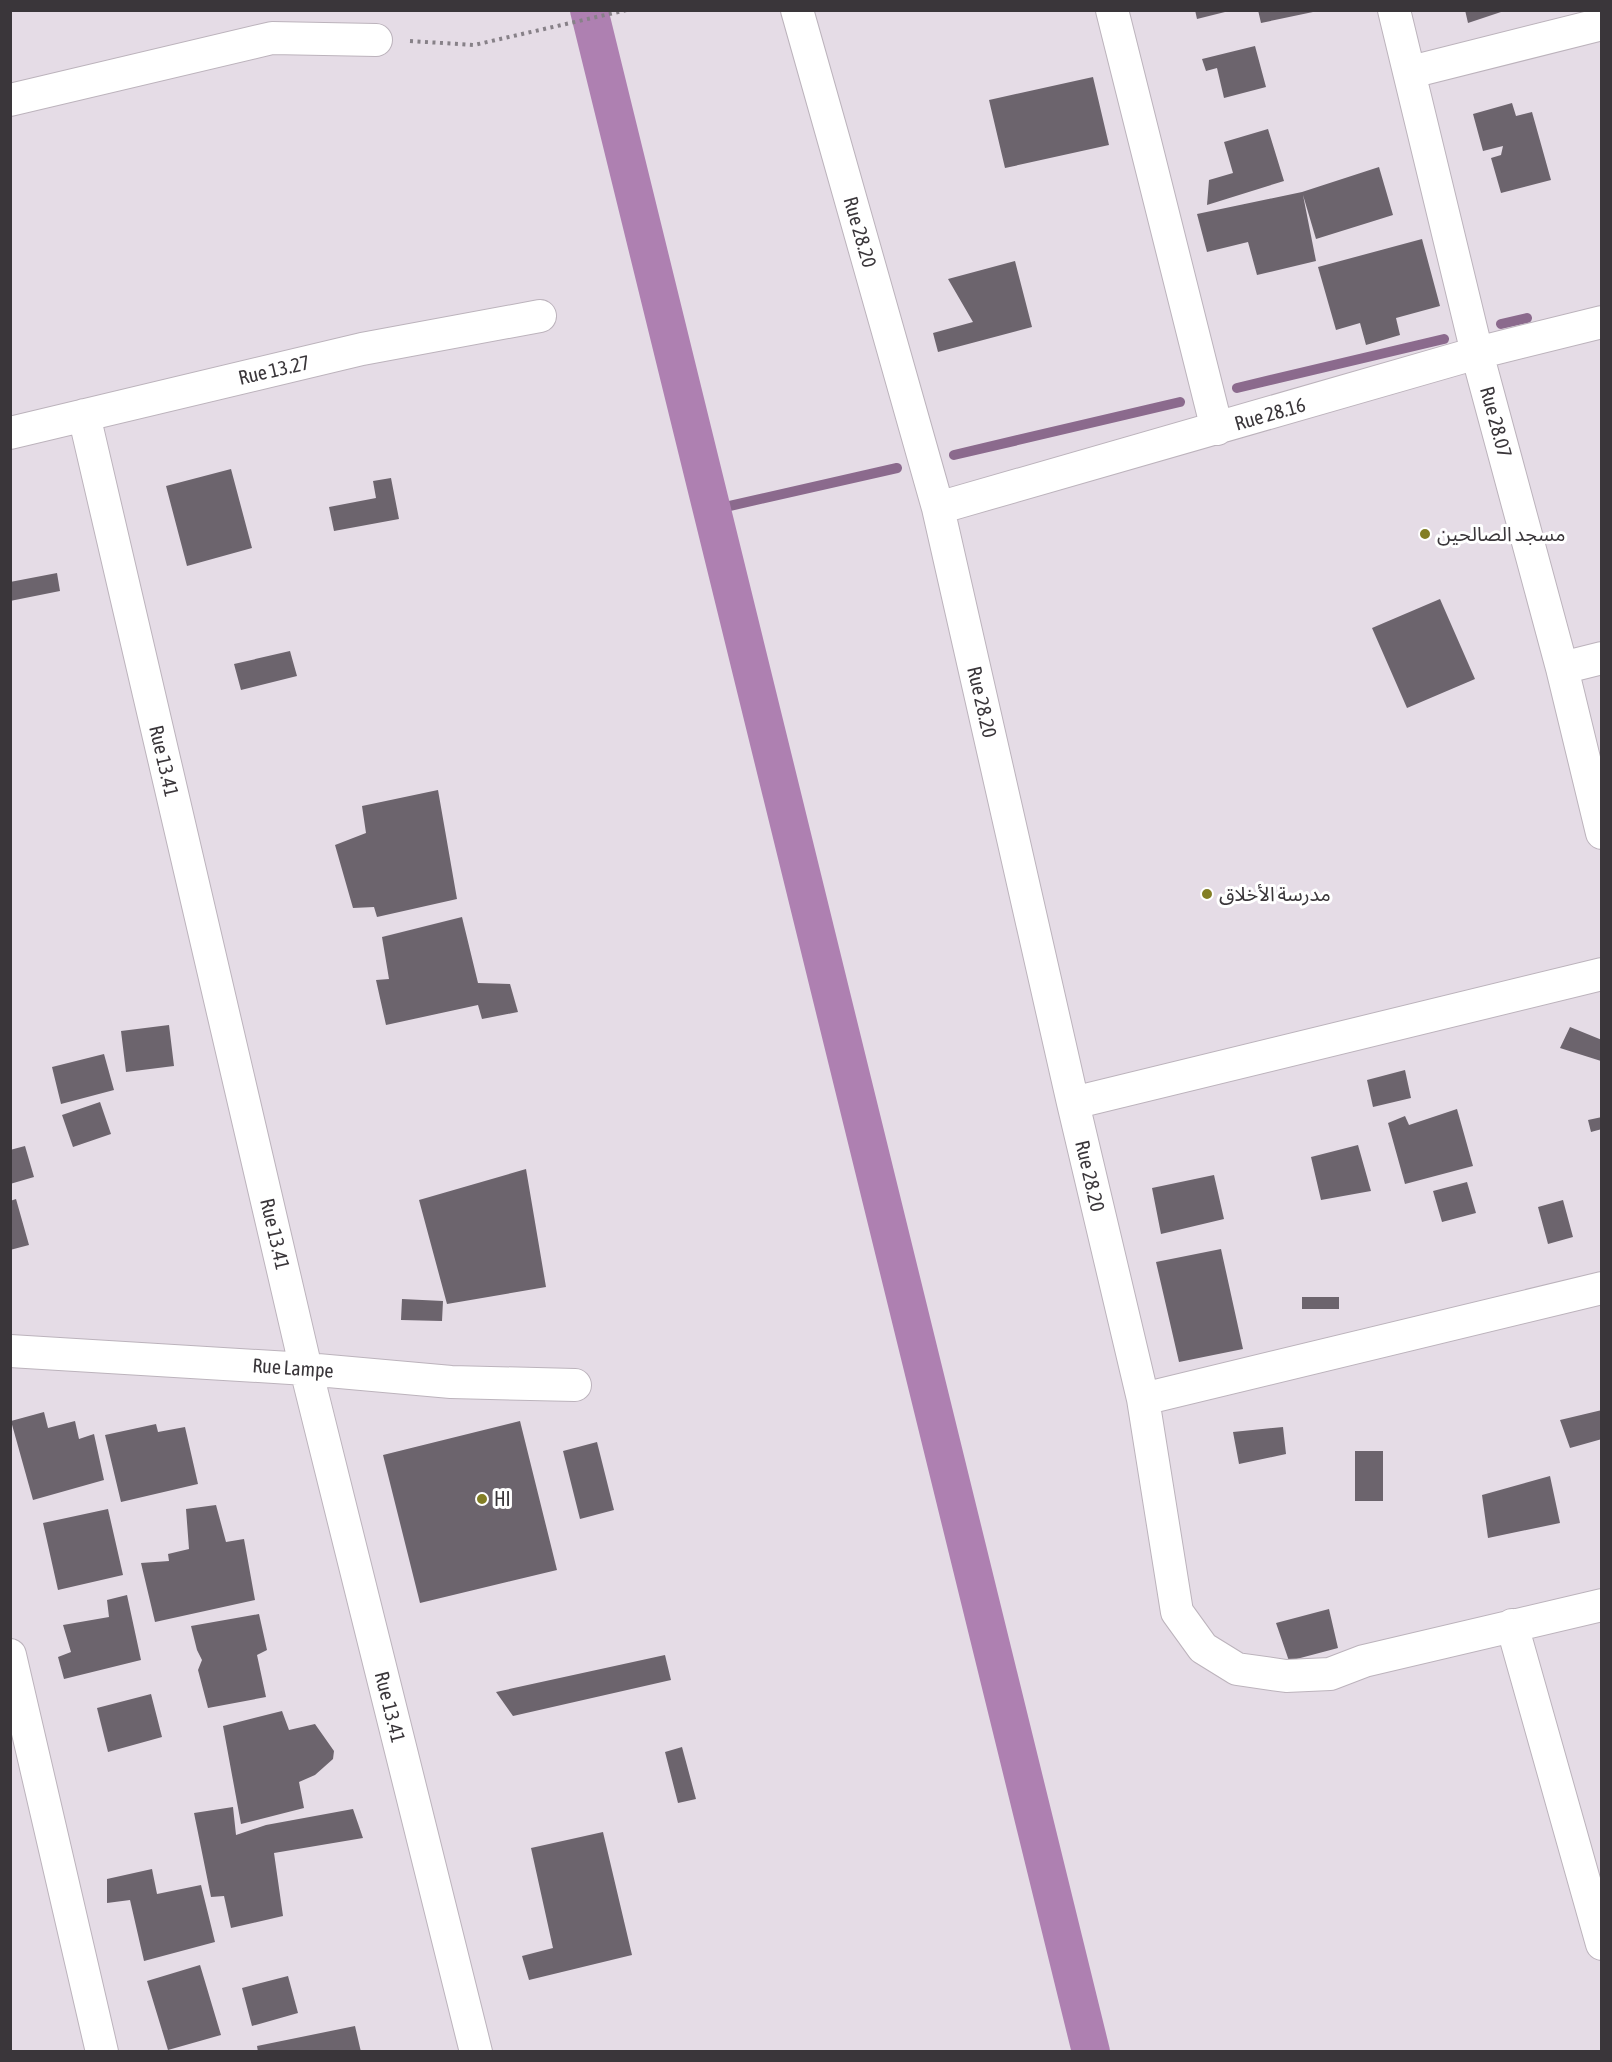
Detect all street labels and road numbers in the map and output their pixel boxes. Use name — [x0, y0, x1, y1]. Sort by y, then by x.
street label: Rue 28.20 — [839, 194, 882, 270]
street label: Rue 13.27 — [236, 350, 312, 389]
street label: Rue 28.07 — [1476, 384, 1517, 460]
street label: Rue 28.16 — [1232, 392, 1308, 435]
street label: Rue 28.20 — [963, 664, 1002, 740]
street label: Rue 13.41 — [145, 723, 184, 799]
street label: Rue 28.20 — [1071, 1138, 1110, 1214]
street label: Rue 13.41 — [256, 1196, 295, 1272]
street label: Rue Lampe — [252, 1353, 334, 1382]
street label: Rue 13.41 — [371, 1669, 410, 1745]

